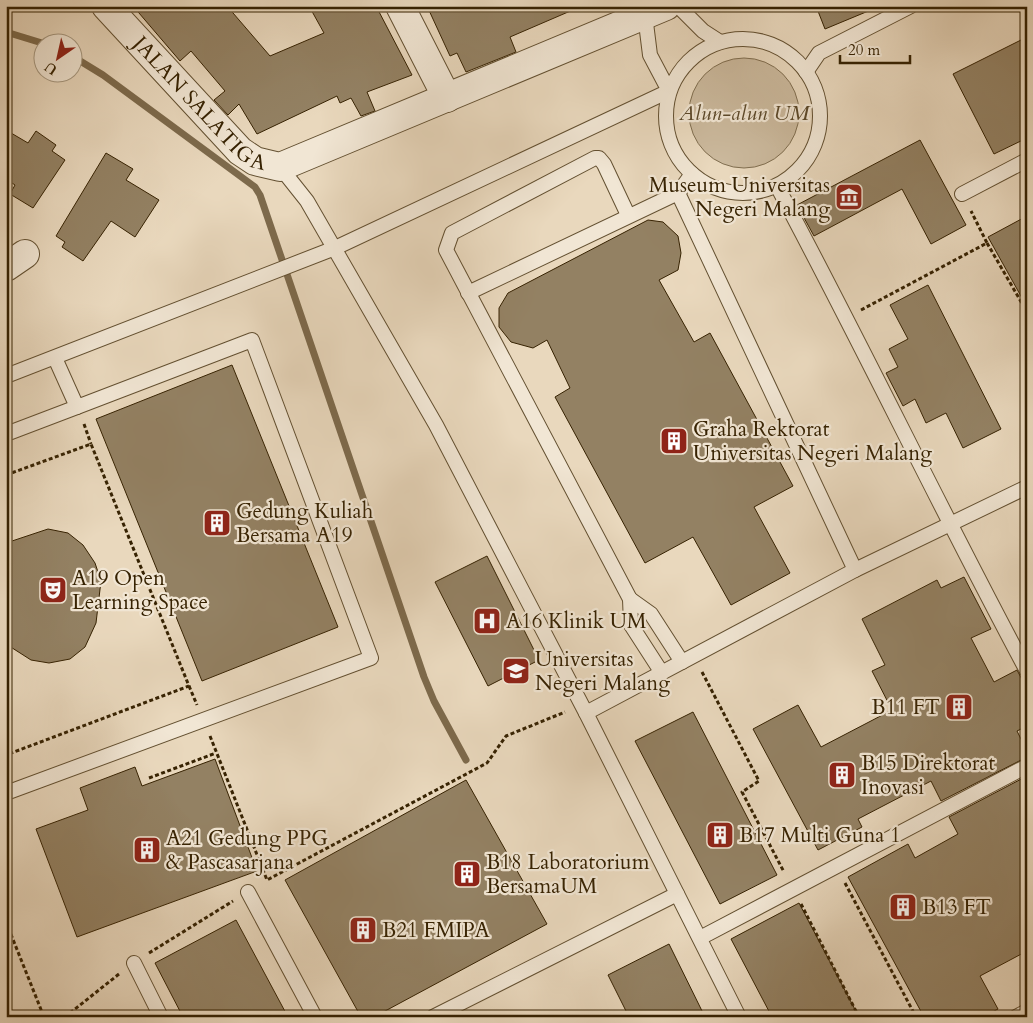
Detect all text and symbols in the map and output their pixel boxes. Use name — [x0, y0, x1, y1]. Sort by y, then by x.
street label: JALAN SALATIGA — [124, 28, 269, 178]
north arrow — [32, 32, 82, 82]
scale bar — [840, 32, 910, 64]
text: 20 m — [848, 40, 880, 60]
text: U — [40, 57, 61, 79]
park label: Alun-alun UM — [678, 99, 811, 128]
place label: Museum Universitas Negeri Malang — [649, 171, 830, 224]
museum icon: Museum Universitas Negeri Malang — [834, 182, 864, 212]
place label: Graha Rektorat Universitas Negeri Malang — [693, 415, 932, 468]
building icon: Graha Rektorat Universitas Negeri Malang — [659, 426, 689, 456]
place label: Gedung Kuliah Bersama A19 — [236, 497, 374, 550]
building icon: Gedung Kuliah Bersama A19 — [202, 508, 232, 538]
place label: A19 Open Learning Space — [72, 564, 208, 617]
theatre icon: A19 Open Learning Space — [38, 575, 68, 605]
hospital icon: A16 Klinik UM — [472, 606, 502, 636]
place label: A16 Klinik UM — [506, 607, 647, 636]
place label: Universitas Negeri Malang — [535, 645, 670, 698]
school or university icon: Universitas Negeri Malang — [501, 656, 531, 686]
building icon: B11 FT — [944, 692, 974, 722]
place label: B11 FT — [871, 693, 940, 722]
place label: B15 Direktorat Inovasi — [861, 749, 996, 802]
building icon: B15 Direktorat Inovasi — [827, 760, 857, 790]
building icon: B17 Multi Guna 1 — [705, 820, 735, 850]
place label: B17 Multi Guna 1 — [739, 821, 901, 850]
place label: A21 Gedung PPG & Pascasarjana — [166, 824, 328, 877]
building icon: A21 Gedung PPG & Pascasarjana — [132, 835, 162, 865]
place label: B18 Laboratorium BersamaUM — [486, 848, 650, 901]
building icon: B18 Laboratorium BersamaUM — [452, 859, 482, 889]
building icon: B13 FT — [888, 892, 918, 922]
place label: B13 FT — [922, 893, 991, 922]
building icon: B21 FMIPA — [348, 915, 378, 945]
place label: B21 FMIPA — [382, 916, 490, 945]

